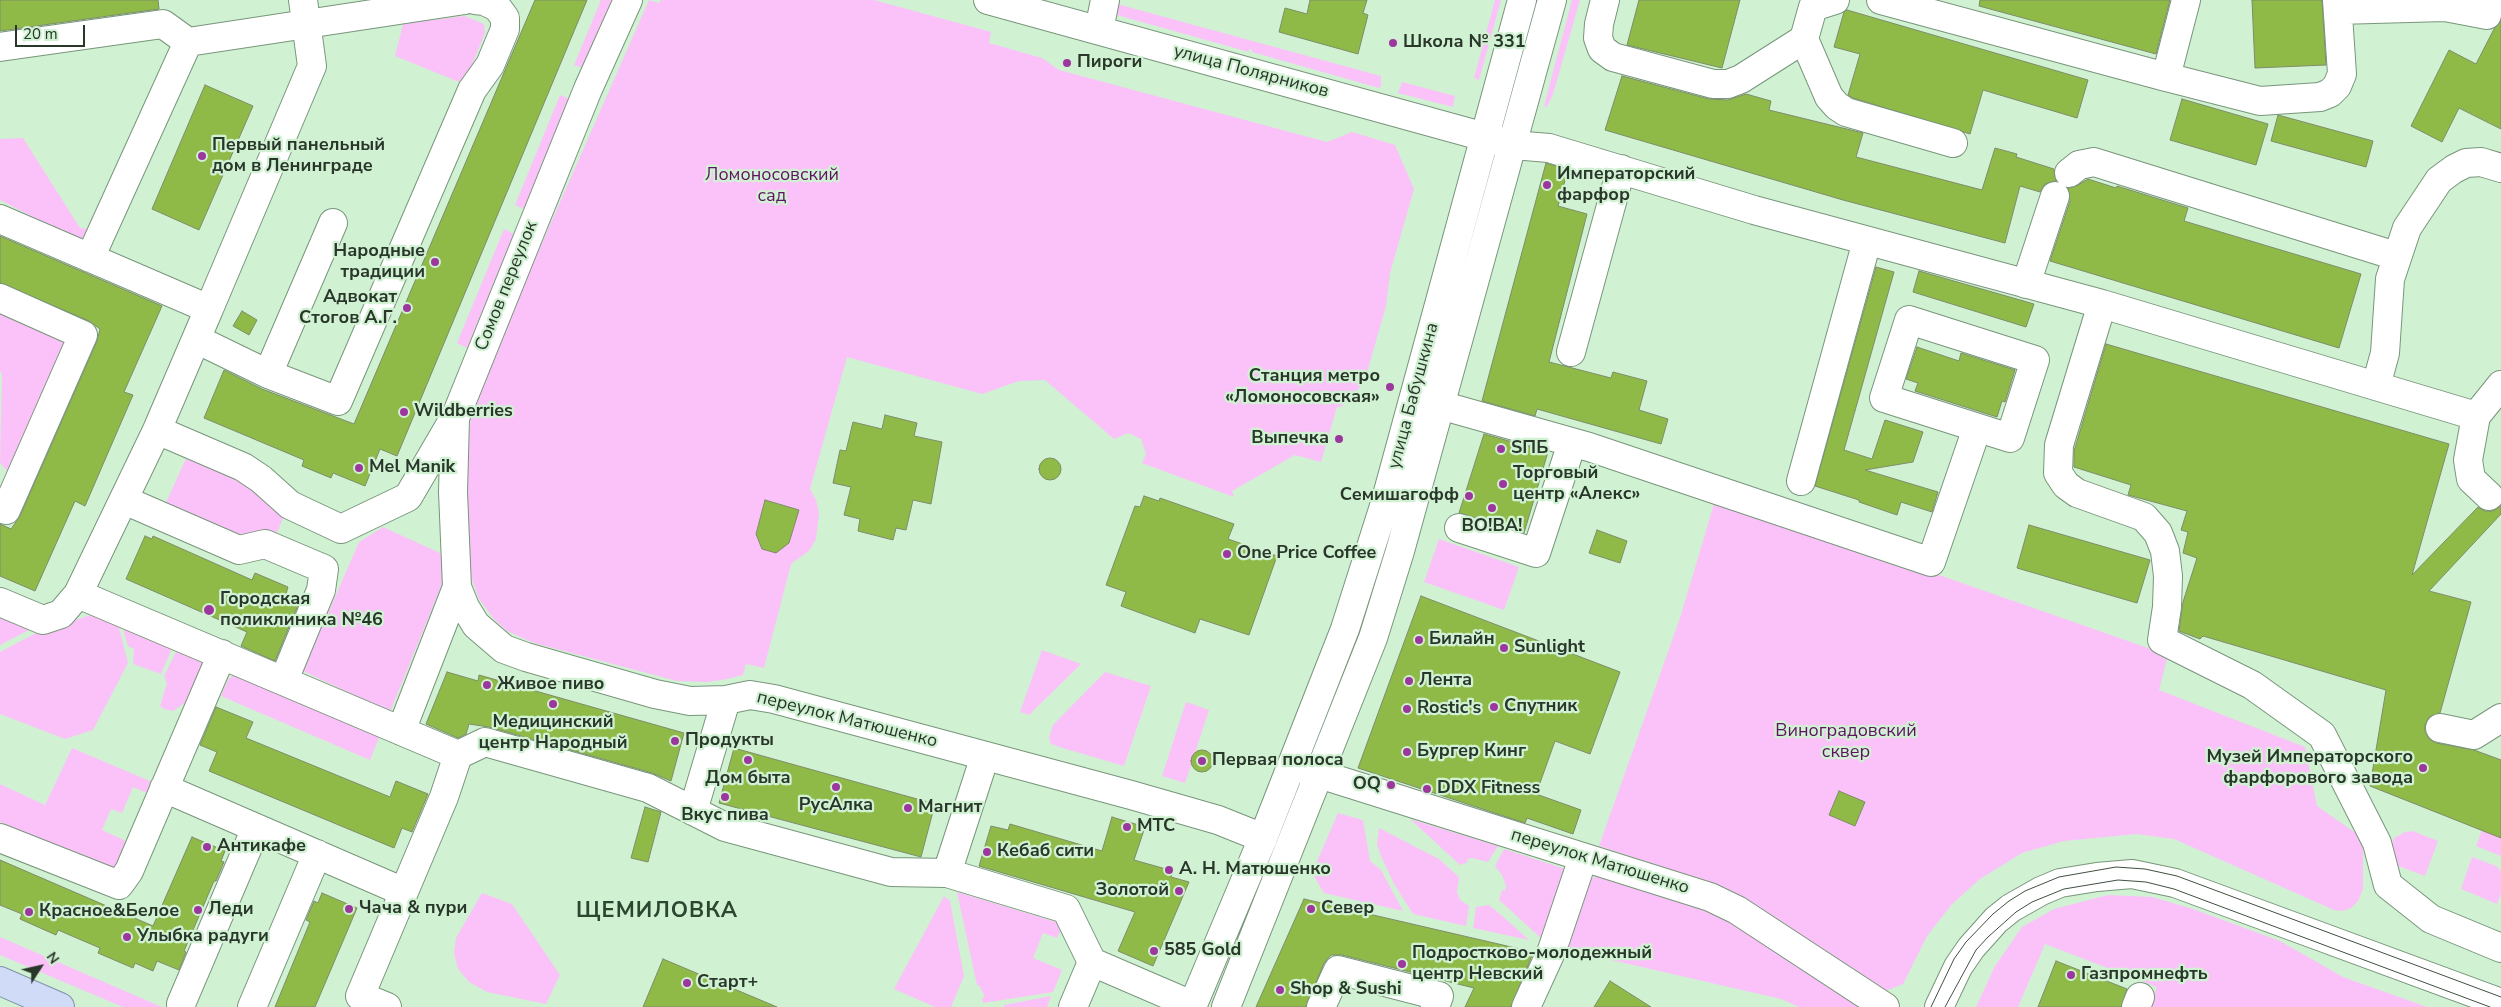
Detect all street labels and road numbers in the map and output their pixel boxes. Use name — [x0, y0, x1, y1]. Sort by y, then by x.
street label: улица Полярников — [1171, 41, 1331, 103]
street label: Сомов переулок — [471, 218, 543, 354]
street label: улица Бабушкина — [1384, 320, 1444, 472]
street label: переулок Матюшенко — [754, 687, 940, 753]
street label: переулок Матюшенко — [1508, 825, 1692, 899]

